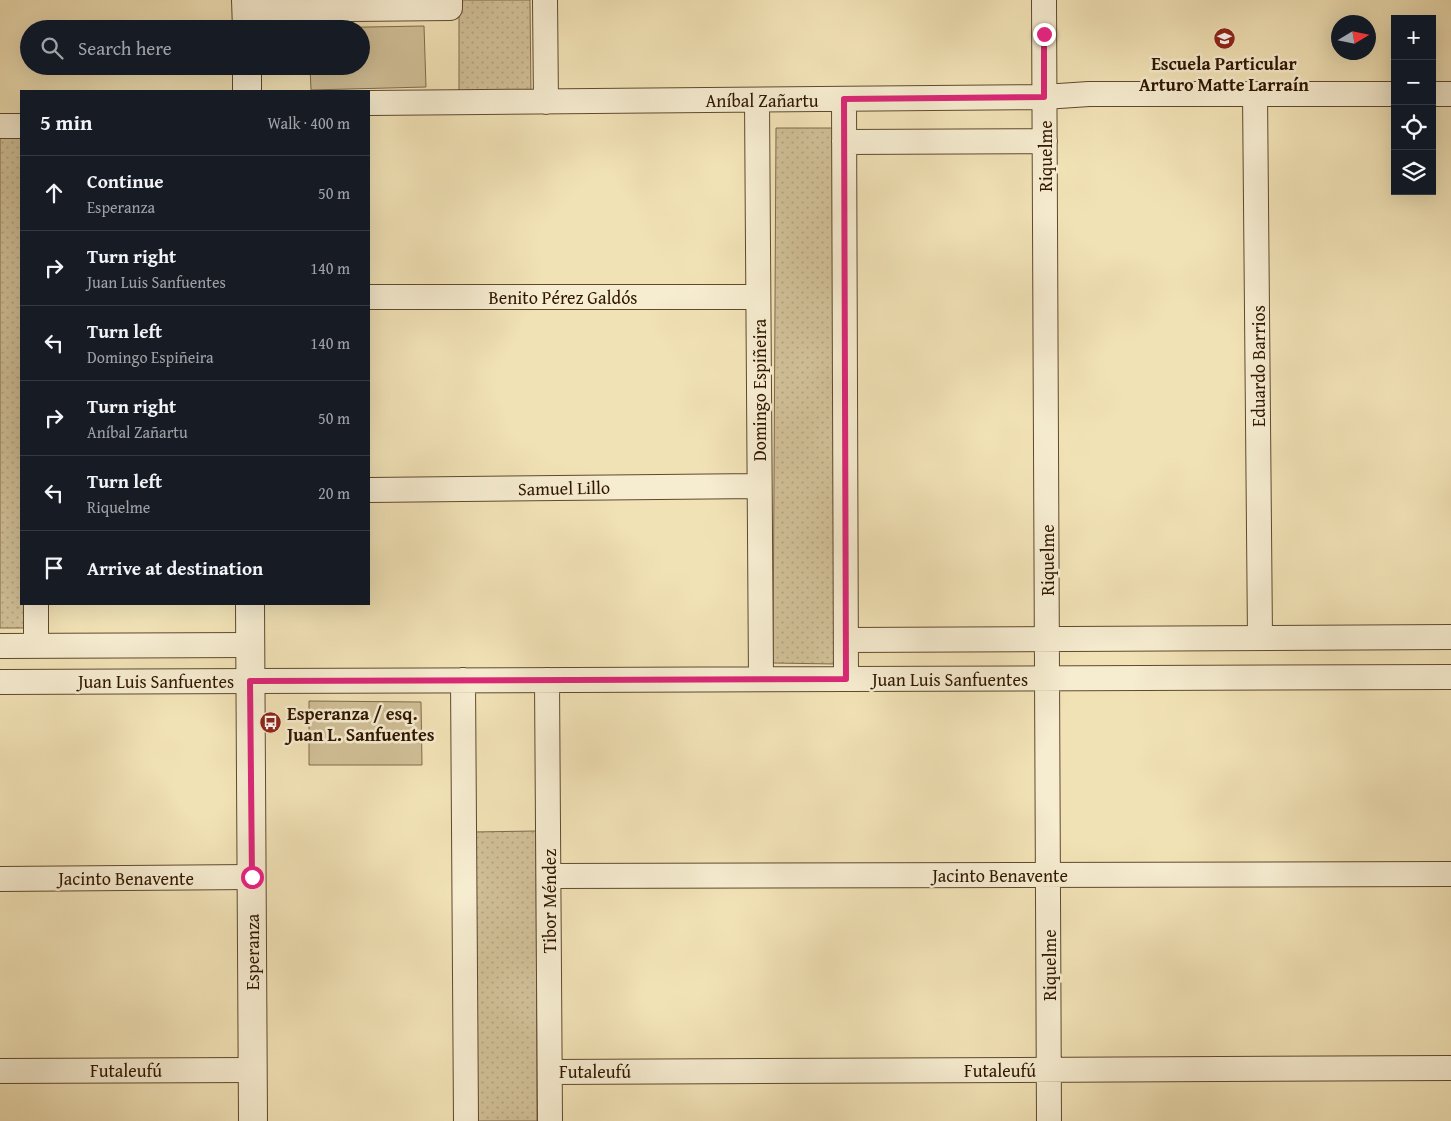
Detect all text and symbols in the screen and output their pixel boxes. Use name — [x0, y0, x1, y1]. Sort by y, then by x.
north arrow — [1331, 15, 1376, 60]
map controls — [1391, 15, 1436, 195]
button: + — [1391, 15, 1436, 60]
search box — [20, 20, 370, 75]
route end — [1033, 23, 1056, 46]
school or university icon: Escuela Particular Arturo Matte Larraín — [1212, 26, 1236, 50]
icon: search — [38, 34, 66, 62]
text: Search here — [78, 34, 172, 62]
place label: Escuela Particular Arturo Matte Larraín — [1139, 50, 1309, 98]
button: − — [1391, 60, 1436, 105]
street label: Aníbal Zañartu — [705, 87, 819, 114]
button: locate — [1391, 105, 1436, 150]
text: 5 min — [40, 107, 92, 138]
text: Walk · 400 m — [267, 111, 350, 135]
street label: Riquelme — [1032, 120, 1059, 192]
button: layers — [1391, 150, 1436, 195]
text: Continue — [87, 167, 164, 195]
icon: ahead — [40, 179, 68, 207]
text: 50 m — [318, 181, 350, 205]
text: Esperanza — [87, 195, 155, 219]
text: Turn right — [87, 242, 176, 270]
icon: right — [40, 254, 68, 282]
text: 140 m — [310, 256, 350, 280]
text: Juan Luis Sanfuentes — [87, 270, 226, 294]
street label: Benito Pérez Galdós — [489, 284, 637, 311]
street label: Eduardo Barrios — [1245, 305, 1272, 427]
text: Turn left — [87, 317, 162, 345]
street label: Domingo Espiñeira — [746, 318, 773, 461]
icon: left — [40, 329, 68, 357]
text: 140 m — [310, 331, 350, 355]
text: Domingo Espiñeira — [87, 345, 214, 369]
text: Turn right — [87, 392, 176, 420]
icon: right — [40, 404, 68, 432]
text: 50 m — [318, 406, 350, 430]
text: Aníbal Zañartu — [87, 420, 188, 444]
text: Turn left — [87, 467, 162, 495]
street label: Samuel Lillo — [518, 474, 610, 502]
icon: left — [40, 479, 68, 507]
text: 20 m — [318, 481, 350, 505]
text: Riquelme — [87, 495, 150, 519]
street label: Riquelme — [1034, 524, 1061, 596]
icon: arrive — [40, 554, 68, 582]
text: Arrive at destination — [87, 554, 263, 582]
street label: Juan Luis Sanfuentes — [870, 666, 1028, 693]
street label: Juan Luis Sanfuentes — [76, 668, 234, 695]
place label: Esperanza / esq. Juan L. Sanfuentes — [284, 700, 435, 748]
bus stop icon: Esperanza / esq. Juan L. Sanfuentes — [259, 711, 283, 735]
street label: Tibor Méndez — [536, 849, 563, 953]
street label: Jacinto Benavente — [930, 862, 1068, 889]
street label: Jacinto Benavente — [56, 865, 194, 892]
route start — [241, 866, 264, 889]
street label: Esperanza — [239, 913, 266, 990]
street label: Riquelme — [1036, 929, 1063, 1001]
street label: Futaleufú — [90, 1057, 162, 1084]
street label: Futaleufú — [964, 1057, 1036, 1084]
street label: Futaleufú — [559, 1058, 631, 1085]

